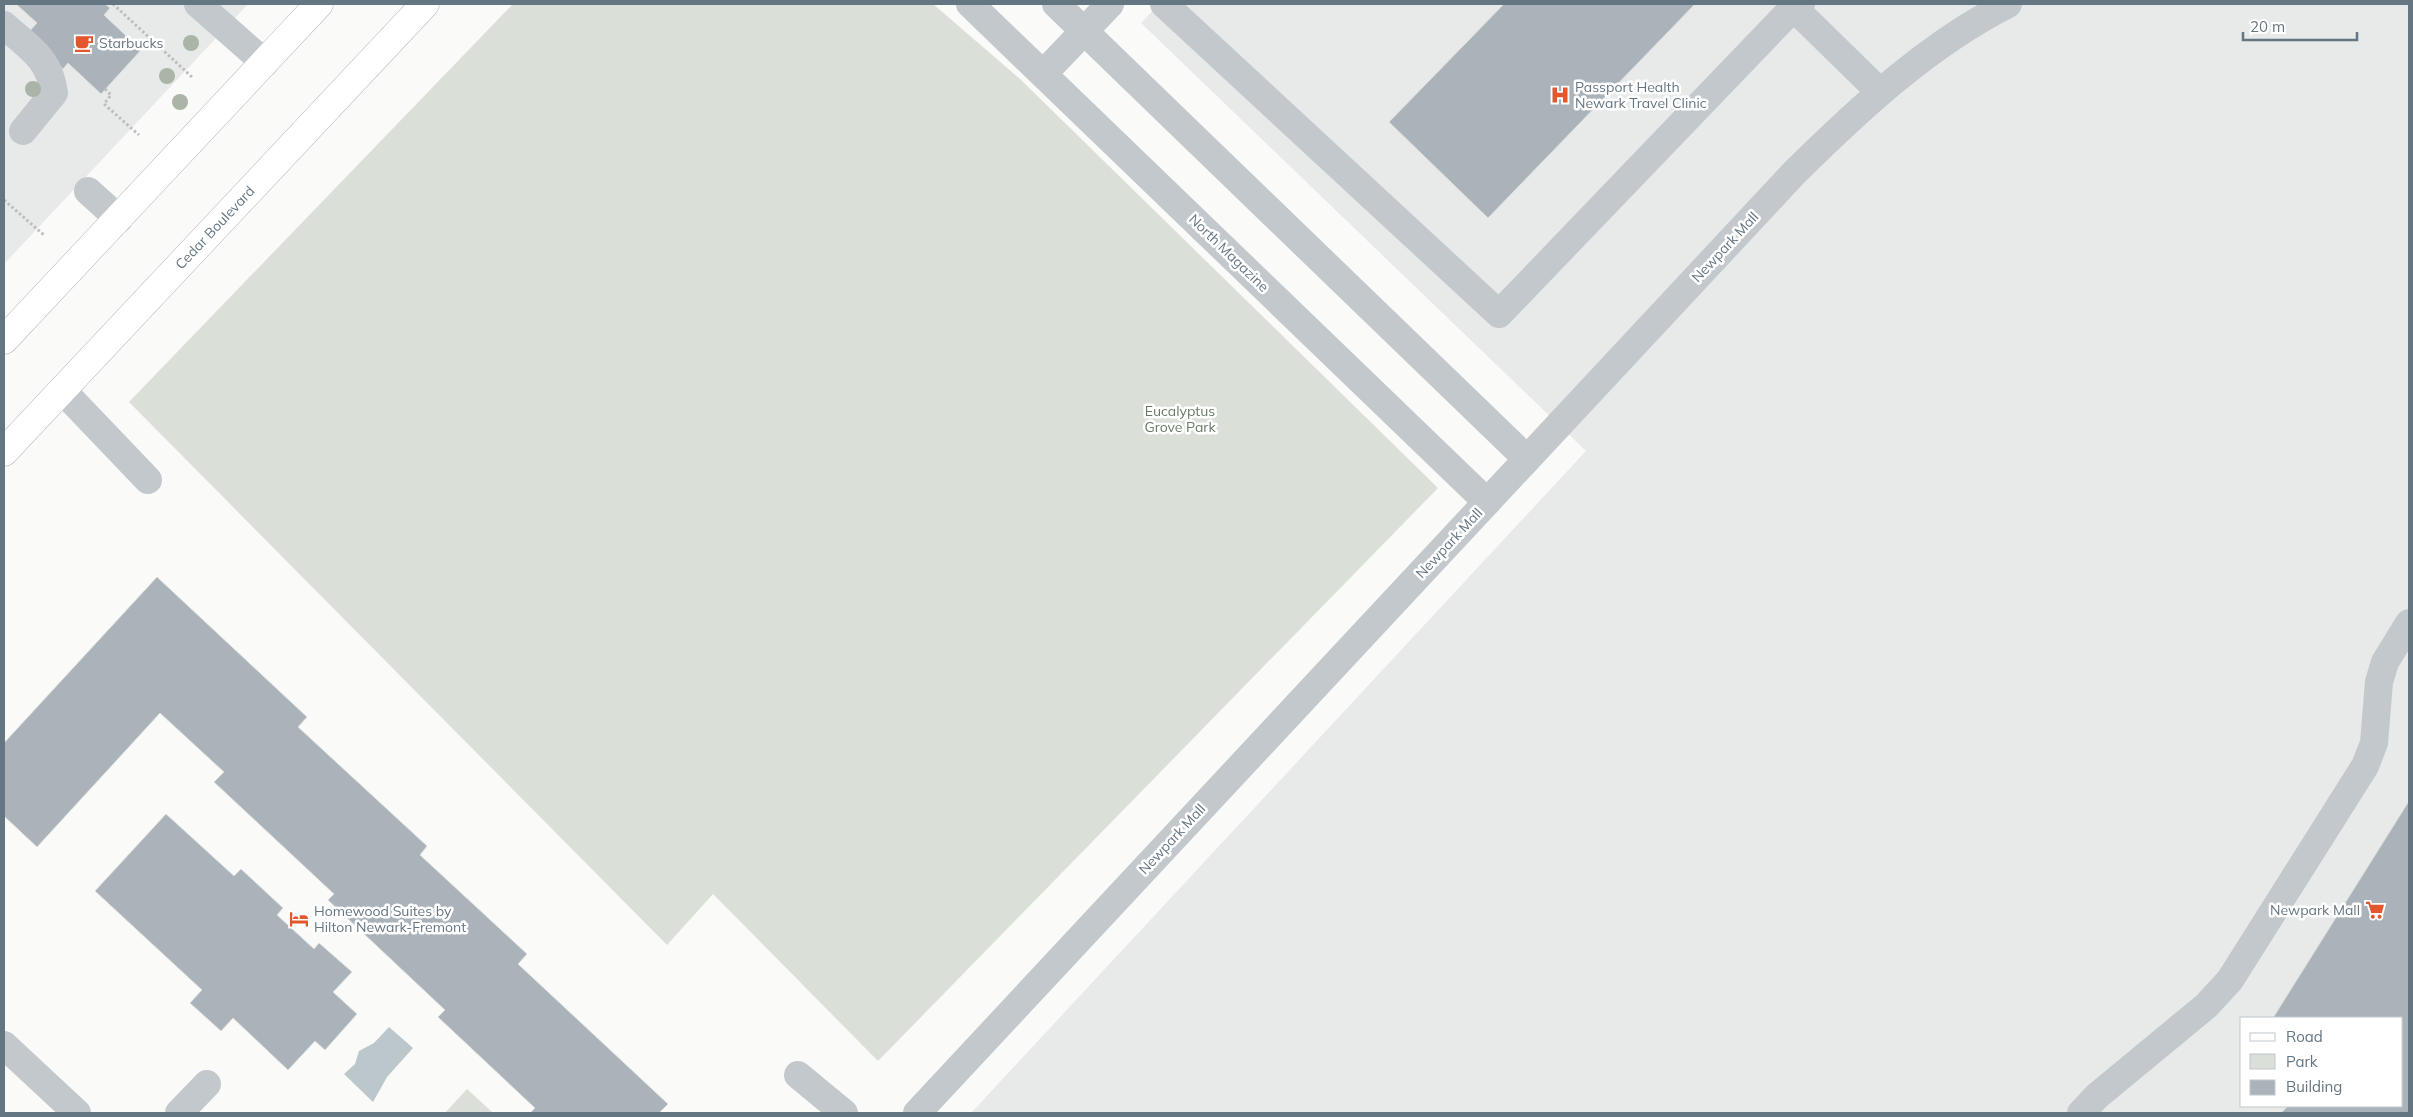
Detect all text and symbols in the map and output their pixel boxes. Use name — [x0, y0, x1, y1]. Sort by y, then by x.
scale bar — [2243, 10, 2357, 42]
text: 20 m — [2250, 17, 2285, 36]
cafe icon: Starbucks — [73, 32, 95, 54]
place label: Starbucks — [99, 34, 164, 52]
place label: Passport Health Newark Travel Clinic — [1575, 78, 1707, 112]
hospital icon: Passport Health Newark Travel Clinic — [1549, 84, 1571, 106]
street label: Cedar Boulevard — [171, 182, 258, 273]
street label: Newpark Mall — [1688, 208, 1762, 286]
street label: North Magazine — [1185, 210, 1273, 296]
park label: Eucalyptus Grove Park — [1144, 402, 1216, 436]
street label: Newpark Mall — [1412, 504, 1486, 582]
street label: Newpark Mall — [1135, 800, 1209, 878]
supermarket icon: Newpark Mall — [2364, 899, 2386, 921]
place label: Newpark Mall — [2270, 901, 2360, 919]
place label: Homewood Suites by Hilton Newark-Fremont — [314, 902, 466, 936]
hotel icon: Homewood Suites by Hilton Newark-Fremont — [288, 908, 310, 930]
legend — [2240, 1017, 2403, 1107]
text: Road — [2286, 1027, 2323, 1046]
text: Park — [2286, 1052, 2318, 1071]
text: Building — [2286, 1077, 2342, 1096]

